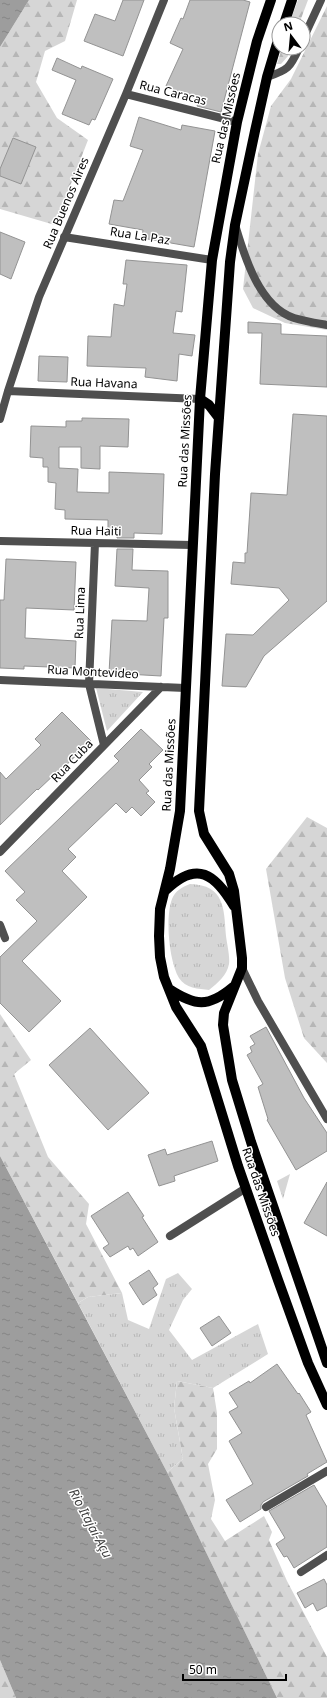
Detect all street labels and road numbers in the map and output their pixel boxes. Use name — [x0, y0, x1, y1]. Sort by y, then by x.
street label: Rua das Missões — [207, 70, 244, 165]
street label: Rua Caracas — [138, 76, 209, 109]
street label: Rua Buenos Aires — [39, 154, 93, 251]
street label: Rua La Paz — [109, 222, 172, 249]
street label: Rua Havana — [70, 373, 138, 392]
street label: Rua das Missões — [174, 394, 195, 488]
street label: Rua Haiti — [70, 522, 122, 539]
street label: Rua Lima — [70, 587, 89, 639]
street label: Rua Montevideo — [47, 661, 139, 682]
street label: Rua das Missões — [158, 718, 179, 812]
street label: Rua Cuba — [47, 735, 96, 786]
street label: Rua das Missões — [238, 1145, 285, 1239]

